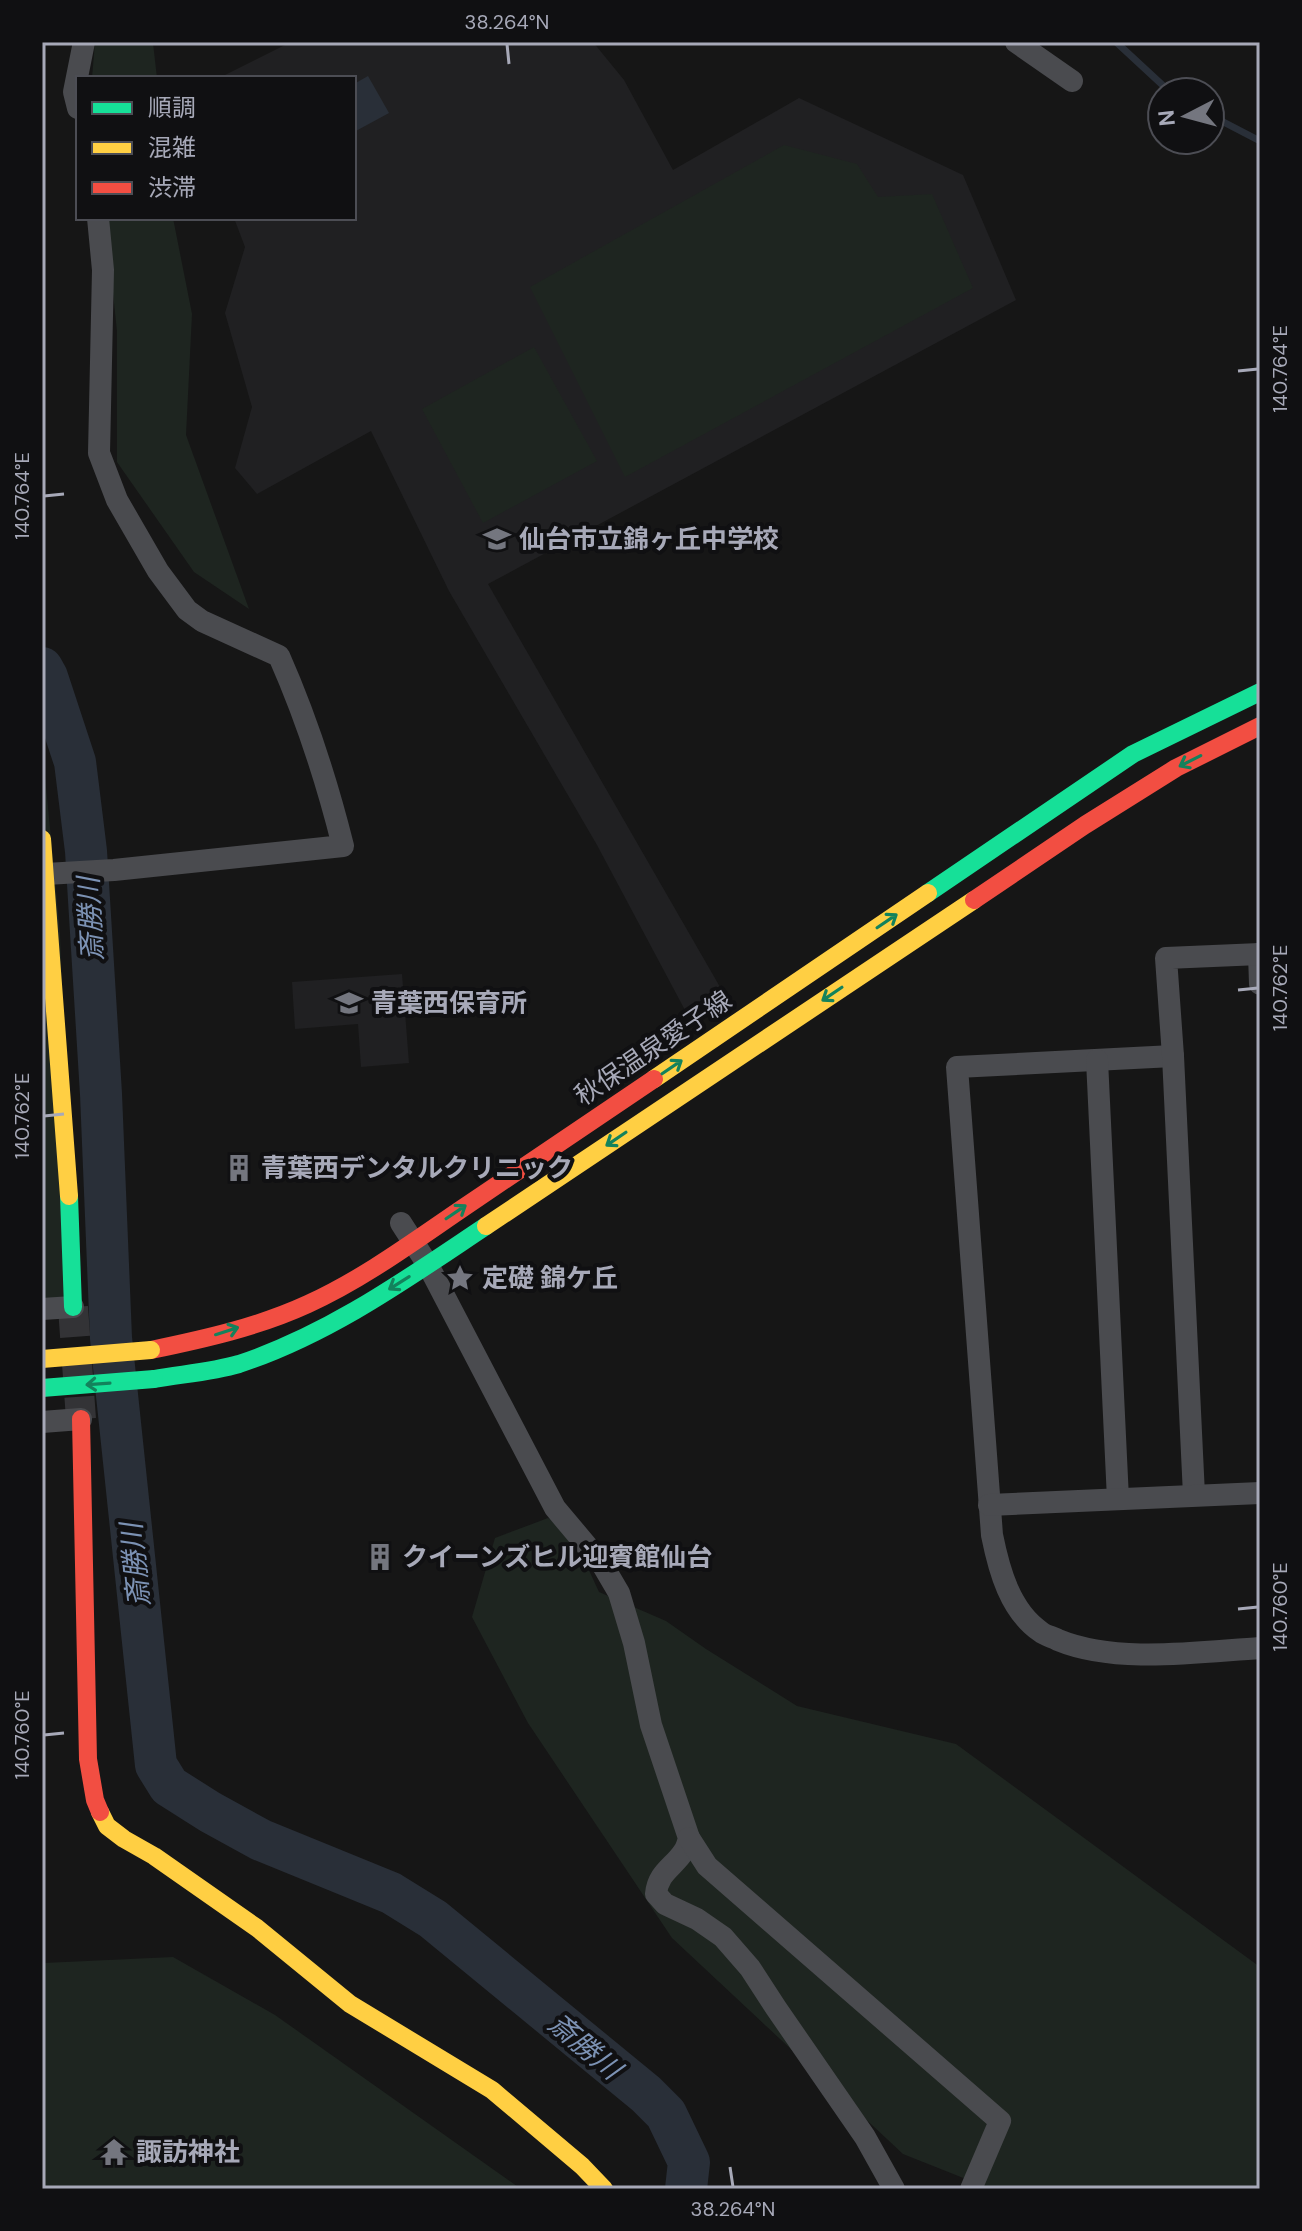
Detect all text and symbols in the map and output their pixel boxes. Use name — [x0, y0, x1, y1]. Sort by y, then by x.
text: 38.264°N — [465, 9, 549, 35]
legend — [76, 76, 356, 220]
north arrow — [1146, 76, 1226, 156]
text: 順調 — [148, 92, 196, 123]
text: N — [1151, 109, 1182, 128]
text: 混雑 — [148, 132, 196, 163]
text: 渋滞 — [148, 172, 196, 203]
text: 140.764°E — [1267, 325, 1293, 413]
text: 140.764°E — [9, 452, 35, 540]
place label: 仙台市立錦ヶ丘中学校 — [519, 522, 779, 556]
school or university icon: 仙台市立錦ヶ丘中学校 — [482, 524, 512, 554]
one-way arrow — [1179, 753, 1203, 769]
water label: 斎勝川 — [70, 873, 111, 962]
one-way arrow — [875, 913, 898, 929]
text: 140.762°E — [1267, 945, 1293, 1031]
street label: 秋保温泉愛子線 — [568, 983, 738, 1113]
place label: 青葉西保育所 — [371, 986, 527, 1020]
one-way arrow — [821, 986, 843, 1003]
school or university icon: 青葉西保育所 — [334, 988, 364, 1018]
one-way arrow — [660, 1059, 682, 1075]
text: 140.762°E — [9, 1073, 35, 1159]
one-way arrow — [605, 1131, 627, 1147]
place label: 青葉西デンタルクリニック — [261, 1151, 573, 1185]
building icon: 青葉西デンタルクリニック — [224, 1153, 254, 1183]
one-way arrow — [445, 1204, 467, 1221]
place label: 定礎 錦ケ丘 — [482, 1261, 618, 1295]
place icon: 定礎 錦ケ丘 — [445, 1263, 475, 1293]
one-way arrow — [388, 1275, 411, 1291]
one-way arrow — [214, 1323, 239, 1338]
one-way arrow — [85, 1377, 112, 1392]
water label: 斎勝川 — [112, 1518, 158, 1609]
place label: クイーンズヒル迎賓館仙台 — [402, 1540, 712, 1574]
building icon: クイーンズヒル迎賓館仙台 — [365, 1542, 395, 1572]
text: 140.760°E — [1267, 1562, 1293, 1652]
text: 140.760°E — [9, 1690, 35, 1780]
water label: 斎勝川 — [541, 2005, 631, 2089]
place label: 諏訪神社 — [136, 2135, 240, 2169]
temple icon: 諏訪神社 — [99, 2137, 129, 2167]
text: 38.264°N — [691, 2196, 775, 2222]

